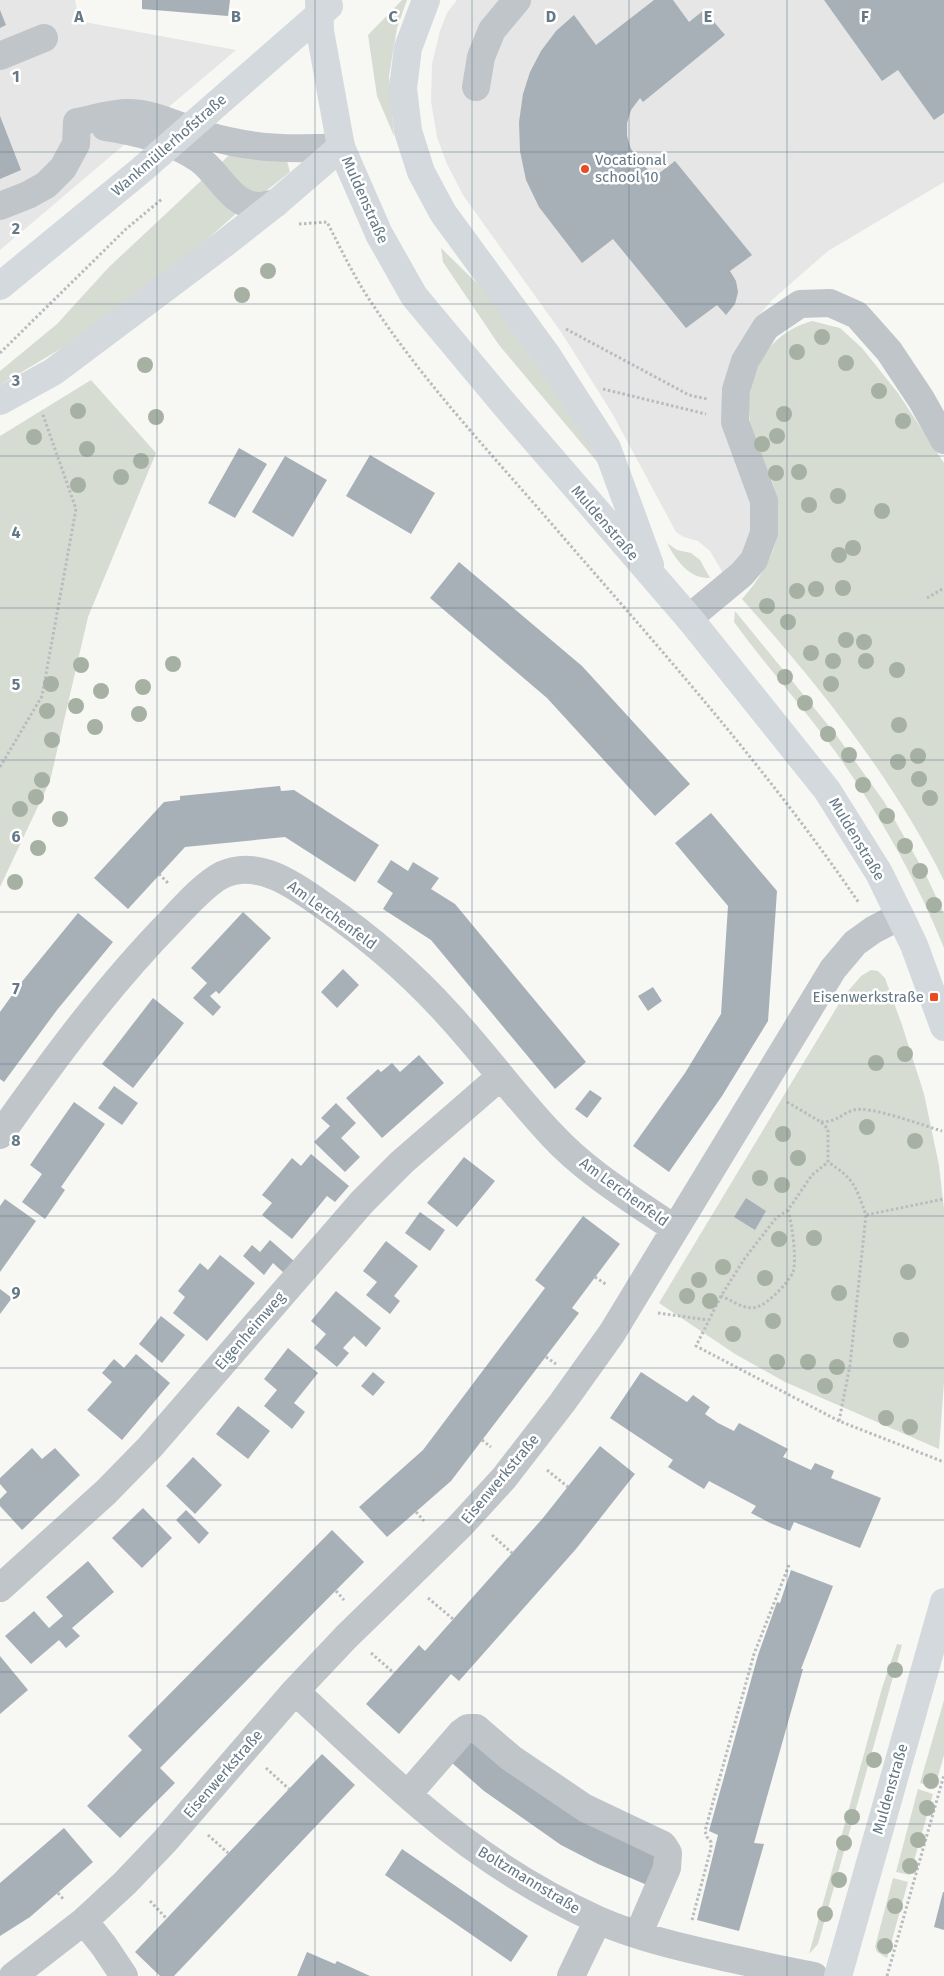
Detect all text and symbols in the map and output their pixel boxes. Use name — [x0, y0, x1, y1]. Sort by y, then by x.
text: A — [73, 7, 84, 26]
text: B — [231, 7, 241, 26]
text: C — [388, 7, 398, 26]
text: D — [546, 7, 556, 26]
text: E — [704, 7, 712, 26]
text: F — [861, 7, 869, 26]
text: 1 — [12, 67, 20, 86]
street label: Wankmüllerhofstraße — [108, 90, 230, 200]
place label: Vocational school 10 — [595, 151, 667, 186]
street label: Muldenstraße — [338, 154, 392, 246]
marker: Vocational school 10 — [579, 163, 591, 175]
text: 2 — [12, 219, 20, 238]
text: 3 — [11, 371, 20, 390]
street label: Muldenstraße — [568, 482, 642, 564]
text: 4 — [11, 523, 21, 542]
text: 5 — [12, 675, 21, 694]
street label: Muldenstraße — [825, 794, 889, 884]
text: 6 — [11, 827, 21, 846]
street label: Am Lerchenfeld — [284, 877, 380, 953]
text: 7 — [12, 979, 20, 998]
place label: Eisenwerkstraße — [813, 988, 924, 1006]
marker: Eisenwerkstraße — [928, 991, 940, 1003]
text: 8 — [11, 1131, 21, 1150]
street label: Am Lerchenfeld — [576, 1154, 672, 1230]
text: 9 — [12, 1283, 21, 1302]
street label: Eigenheimweg — [211, 1288, 289, 1374]
street label: Eisenwerkstraße — [457, 1431, 543, 1527]
street label: Eisenwerkstraße — [180, 1726, 266, 1822]
street label: Muldenstraße — [868, 1742, 912, 1836]
street label: Boltzmannstraße — [475, 1842, 583, 1918]

